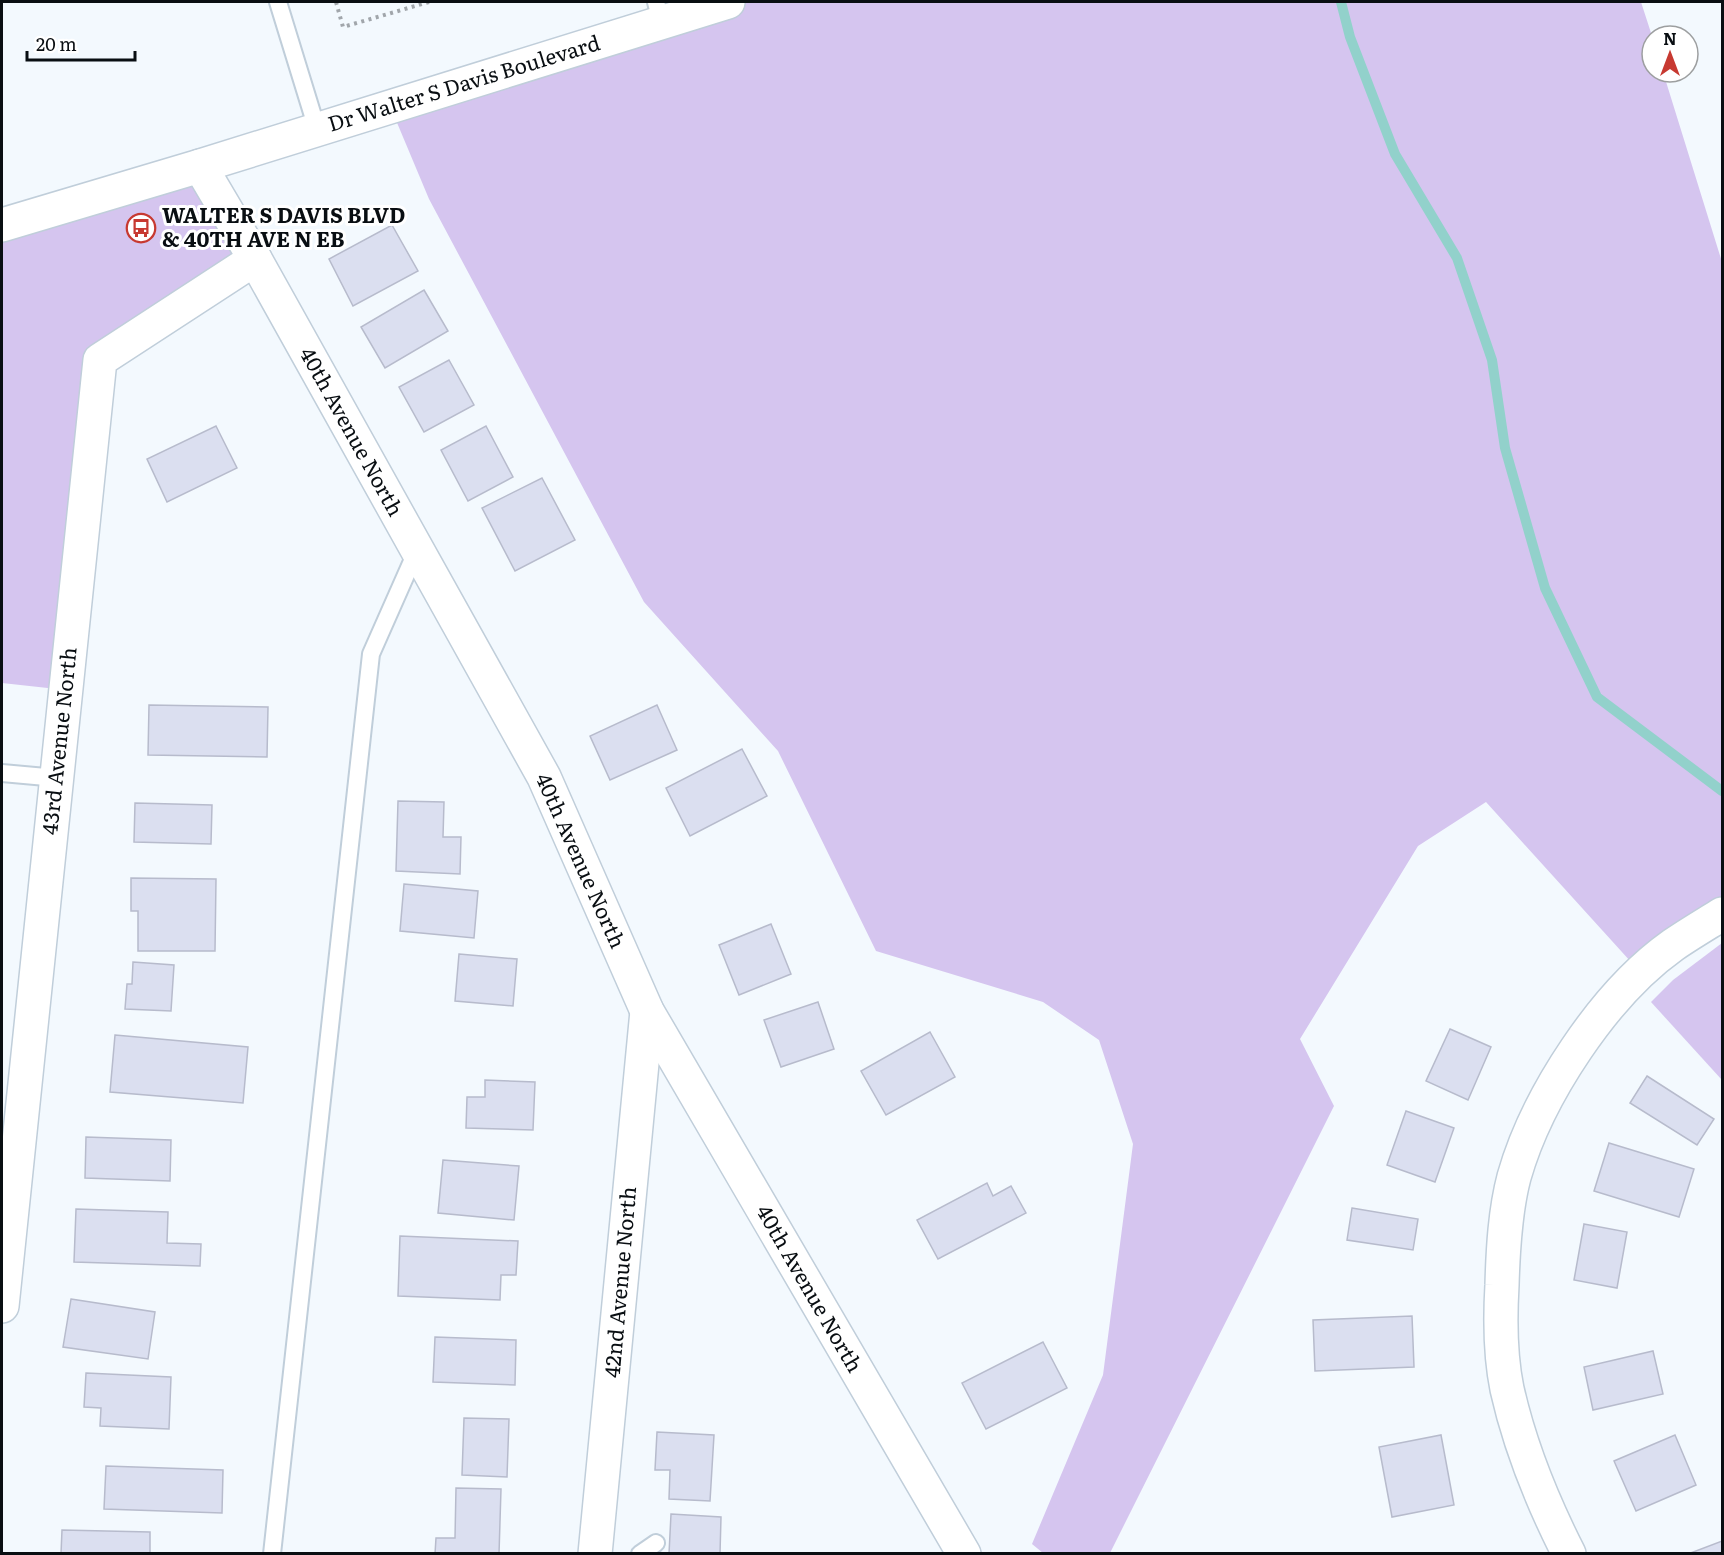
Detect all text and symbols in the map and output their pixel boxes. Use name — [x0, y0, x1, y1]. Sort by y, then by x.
scale bar — [27, 24, 135, 62]
north arrow — [1640, 24, 1700, 84]
street label: Dr Walter S Davis Boulevard — [323, 25, 603, 138]
text: N — [1663, 26, 1677, 50]
text: 20 m — [36, 30, 77, 57]
place label: WALTER S DAVIS BLVD & 40TH AVE N EB — [162, 198, 405, 253]
bus stop icon: WALTER S DAVIS BLVD & 40TH AVE N EB — [125, 212, 157, 244]
street label: 40th Avenue North — [294, 341, 413, 521]
street label: 43rd Avenue North — [32, 645, 83, 836]
street label: 40th Avenue North — [530, 767, 635, 953]
street label: 42nd Avenue North — [595, 1185, 642, 1379]
street label: 40th Avenue North — [750, 1198, 872, 1377]

